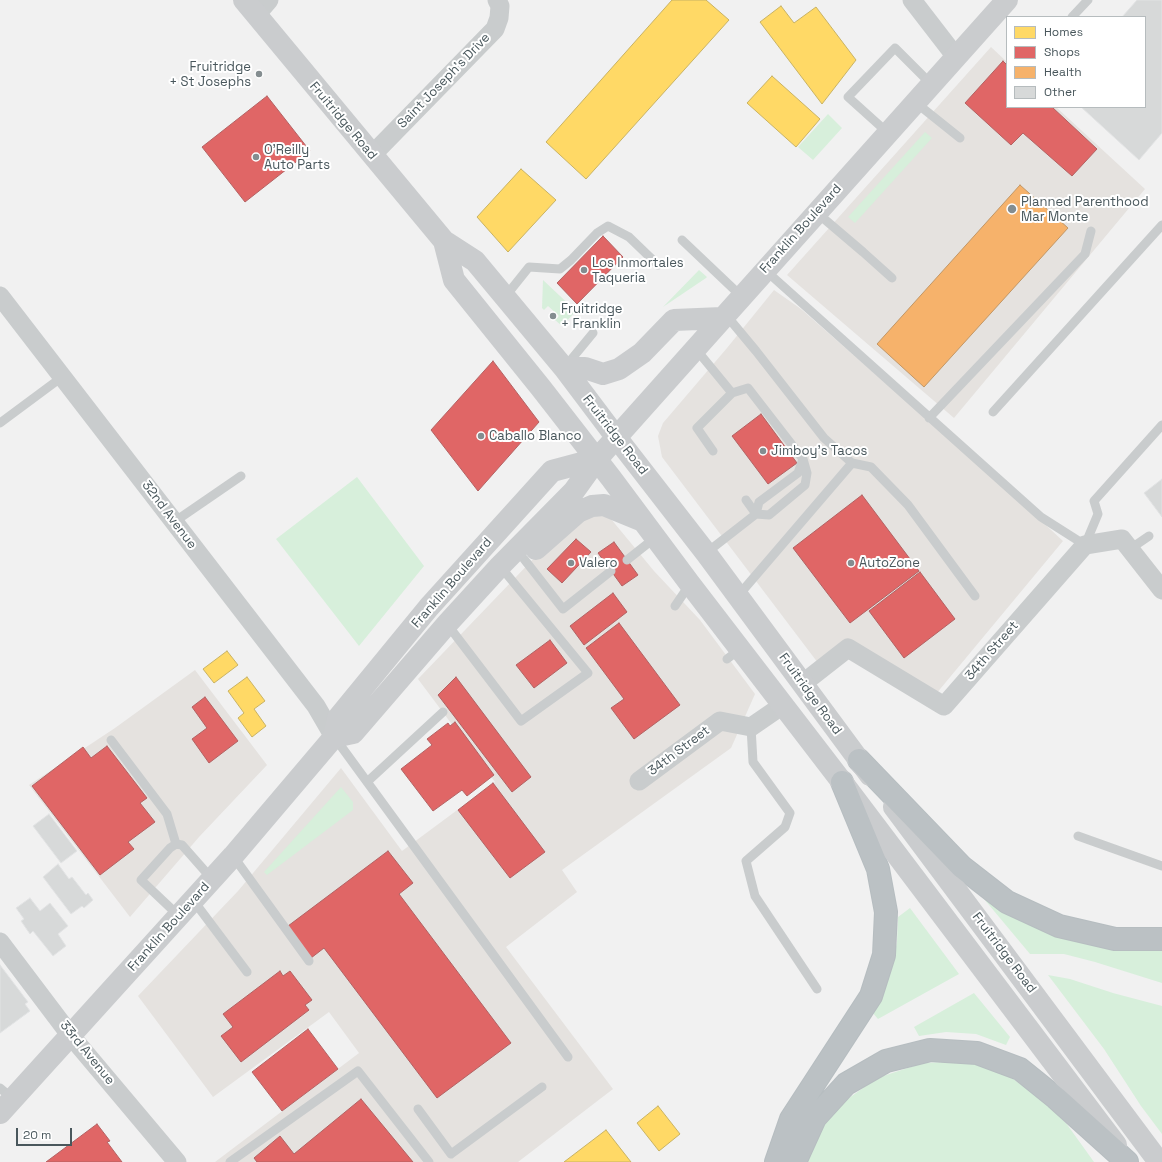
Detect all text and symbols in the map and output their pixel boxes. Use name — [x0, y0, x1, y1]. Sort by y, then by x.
legend — [1006, 16, 1146, 108]
text: Homes — [1044, 24, 1083, 40]
street label: Saint Joseph's Drive — [395, 30, 493, 132]
text: Shops — [1044, 44, 1080, 60]
place label: Fruitridge + St Josephs — [169, 59, 251, 90]
text: Health — [1044, 64, 1082, 80]
marker: Fruitridge + St Josephs — [254, 69, 264, 79]
street label: Fruitridge Road — [306, 79, 380, 163]
text: Other — [1044, 84, 1077, 100]
place label: O'Reilly Auto Parts — [264, 142, 330, 173]
marker: O'Reilly Auto Parts — [251, 152, 261, 162]
street label: Franklin Boulevard — [757, 181, 845, 277]
place label: Planned Parenthood Mar Monte — [1021, 194, 1148, 225]
marker: Planned Parenthood Mar Monte — [1006, 203, 1018, 215]
place label: Los Inmortales Taqueria — [592, 255, 684, 286]
marker: Los Inmortales Taqueria — [579, 265, 589, 275]
place label: Fruitridge + Franklin — [561, 301, 623, 332]
marker: Fruitridge + Franklin — [548, 311, 558, 321]
street label: Fruitridge Road — [579, 392, 651, 478]
place label: Caballo Blanco — [489, 428, 581, 444]
marker: Caballo Blanco — [476, 431, 486, 441]
place label: Jimboy's Tacos — [771, 443, 867, 459]
marker: Jimboy's Tacos — [758, 446, 768, 456]
street label: 32nd Avenue — [138, 478, 200, 552]
street label: Franklin Boulevard — [409, 535, 495, 631]
place label: Valero — [579, 555, 618, 571]
place label: AutoZone — [859, 555, 920, 571]
marker: Valero — [566, 558, 576, 568]
marker: AutoZone — [846, 558, 856, 568]
street label: 34th Street — [962, 618, 1022, 684]
street label: Fruitridge Road — [775, 650, 845, 738]
street label: 34th Street — [645, 723, 713, 779]
street label: Franklin Boulevard — [125, 879, 213, 975]
street label: Fruitridge Road — [969, 910, 1039, 996]
street label: 33rd Avenue — [56, 1018, 118, 1088]
scale bar — [18, 1120, 74, 1146]
text: 20 m — [23, 1127, 51, 1143]

